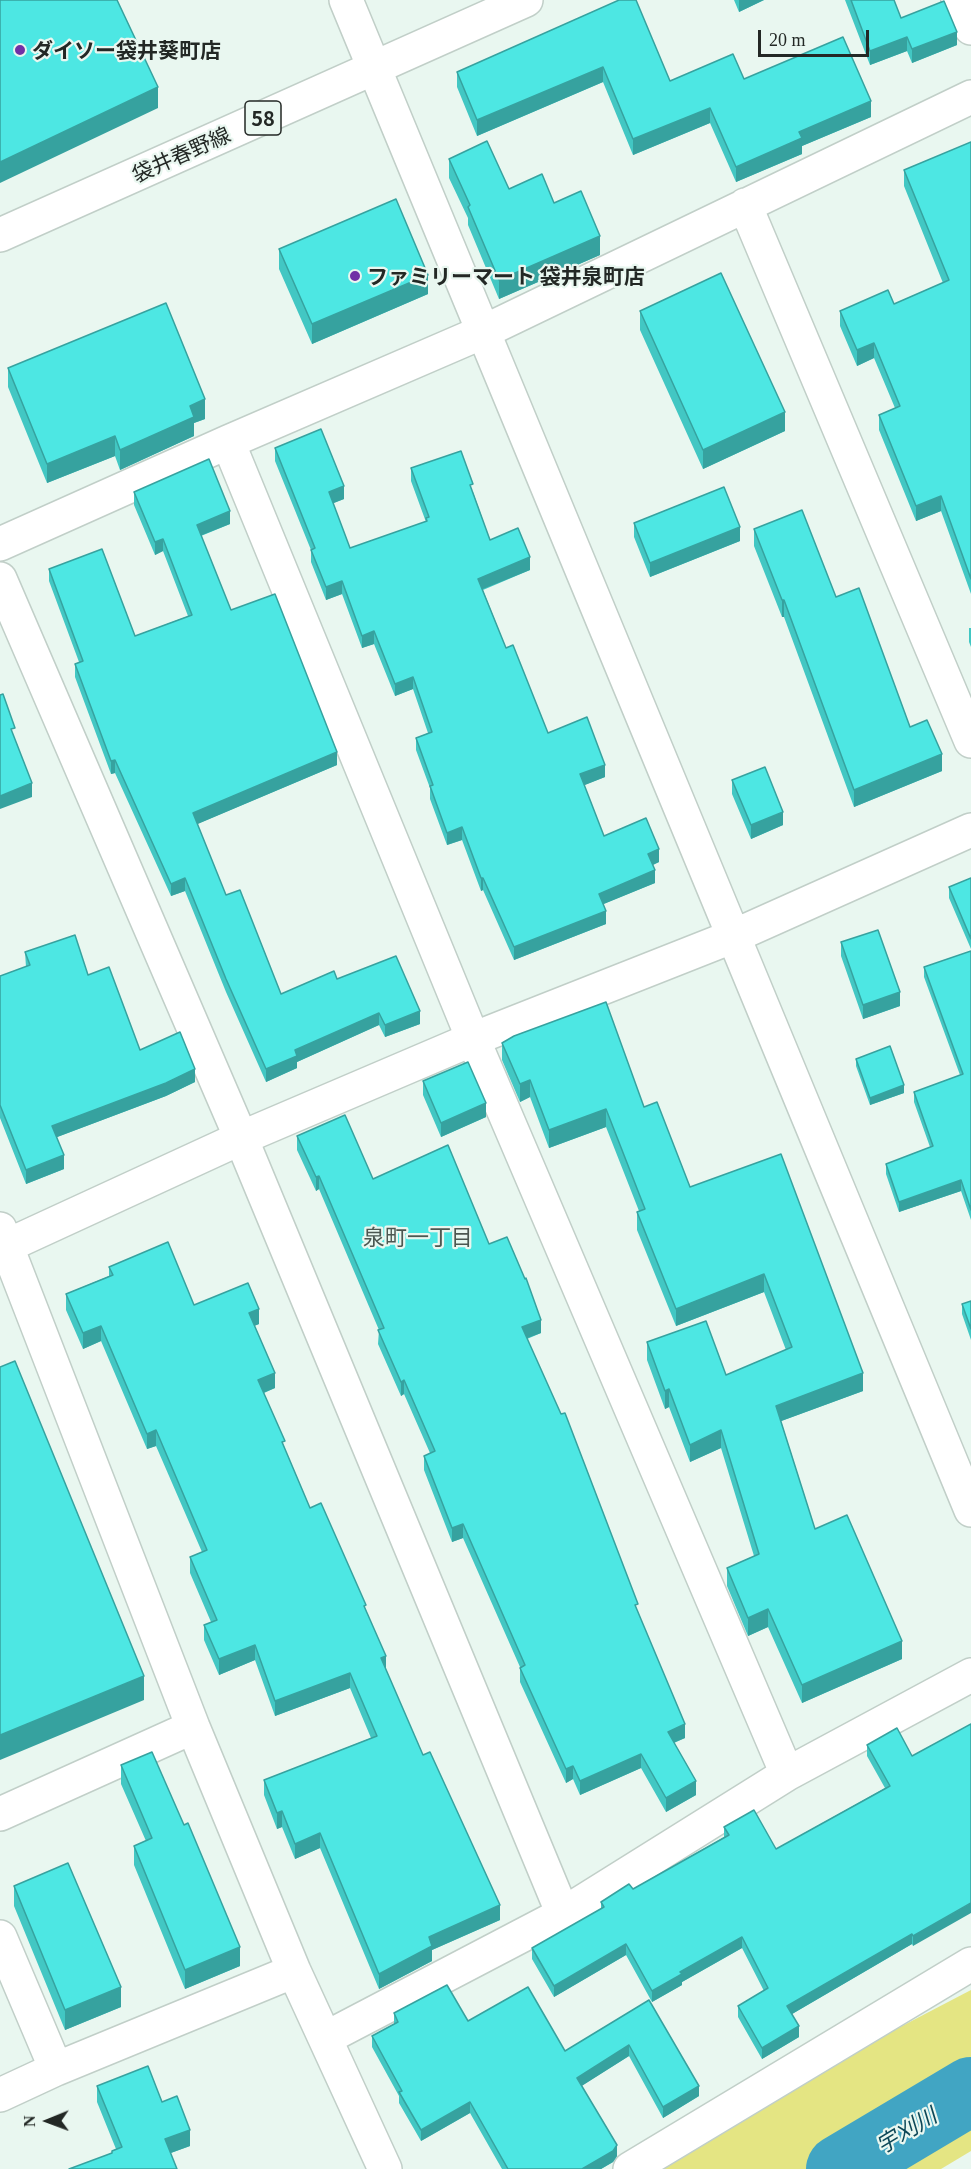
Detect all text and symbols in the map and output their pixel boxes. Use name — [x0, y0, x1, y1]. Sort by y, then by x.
scale bar — [761, 18, 872, 56]
text: 20 m — [769, 30, 806, 50]
place label: ダイソー袋井葵町店 — [32, 37, 221, 63]
marker: ダイソー袋井葵町店 — [13, 43, 27, 57]
road number: 58 — [245, 101, 281, 135]
street label: 袋井春野線 — [128, 121, 234, 187]
place label: ファミリーマート 袋井泉町店 — [367, 263, 645, 289]
marker: ファミリーマート 袋井泉町店 — [348, 269, 362, 283]
district label: 泉町一丁目 — [363, 1224, 473, 1250]
north arrow — [18, 2091, 78, 2151]
water label: 宇刈川 — [871, 2102, 941, 2158]
text: N — [21, 2115, 38, 2127]

